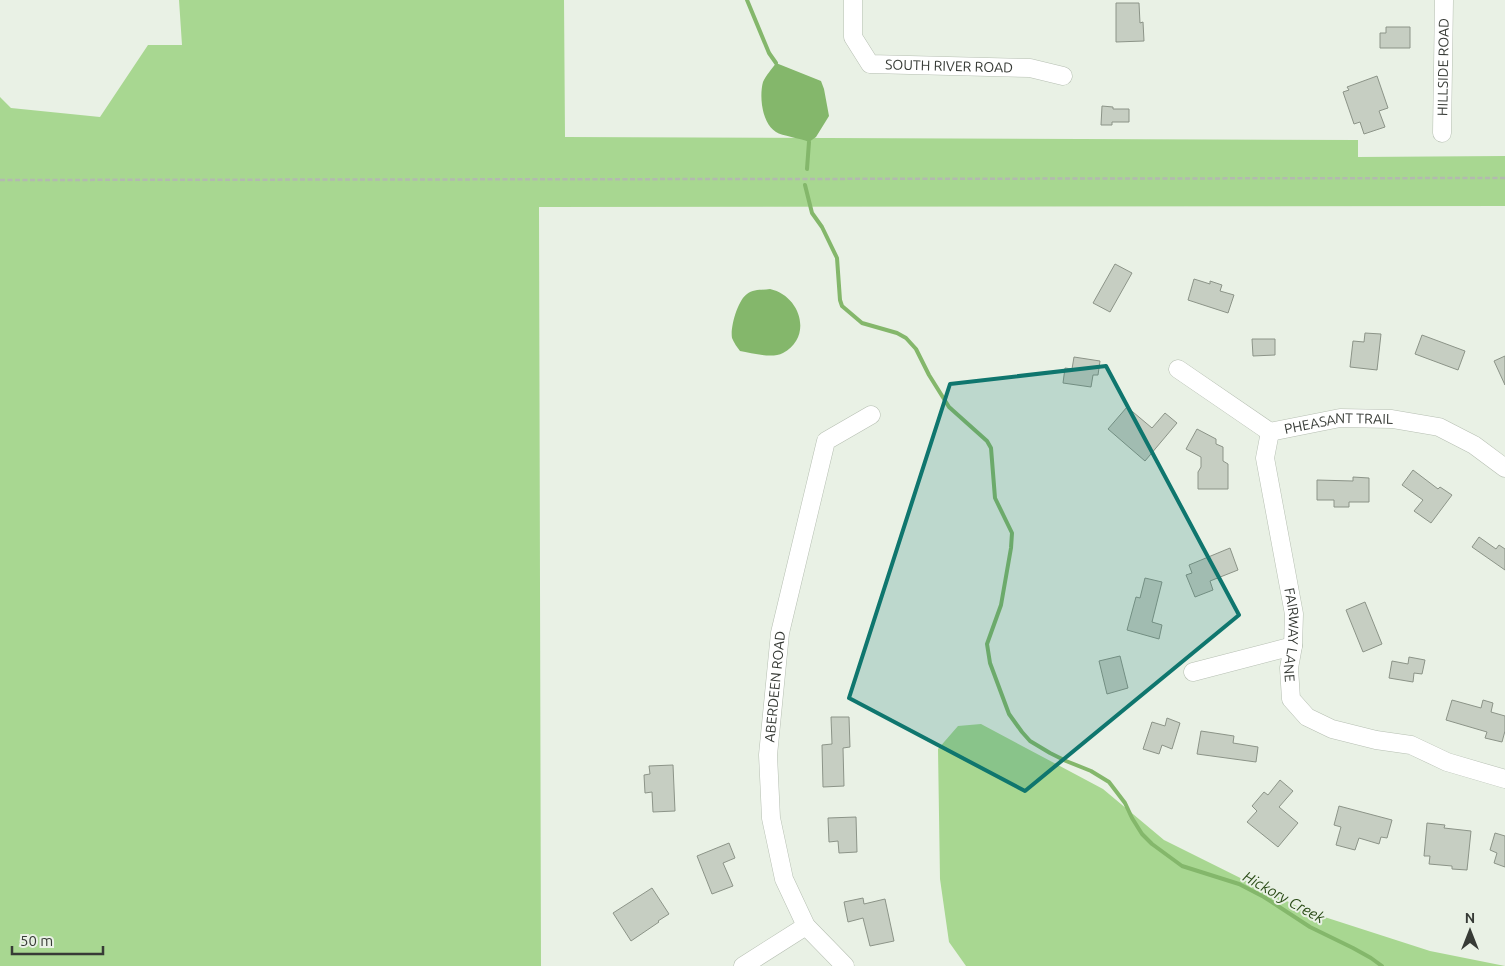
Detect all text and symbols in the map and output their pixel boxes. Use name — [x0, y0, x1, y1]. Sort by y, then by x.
street label: HILLSIDE ROAD — [1434, 18, 1452, 116]
street label: SOUTH RIVER ROAD — [885, 56, 1013, 76]
street label: PHEASANT TRAIL — [1283, 410, 1393, 437]
street label: FAIRWAY LANE — [1281, 586, 1302, 683]
street label: ABERDEEN ROAD — [761, 630, 788, 743]
water label: Hickory Creek — [1240, 868, 1328, 927]
north arrow — [1445, 906, 1495, 956]
text: N — [1465, 910, 1475, 926]
scale bar — [12, 924, 104, 956]
text: 50 m — [20, 932, 53, 949]

